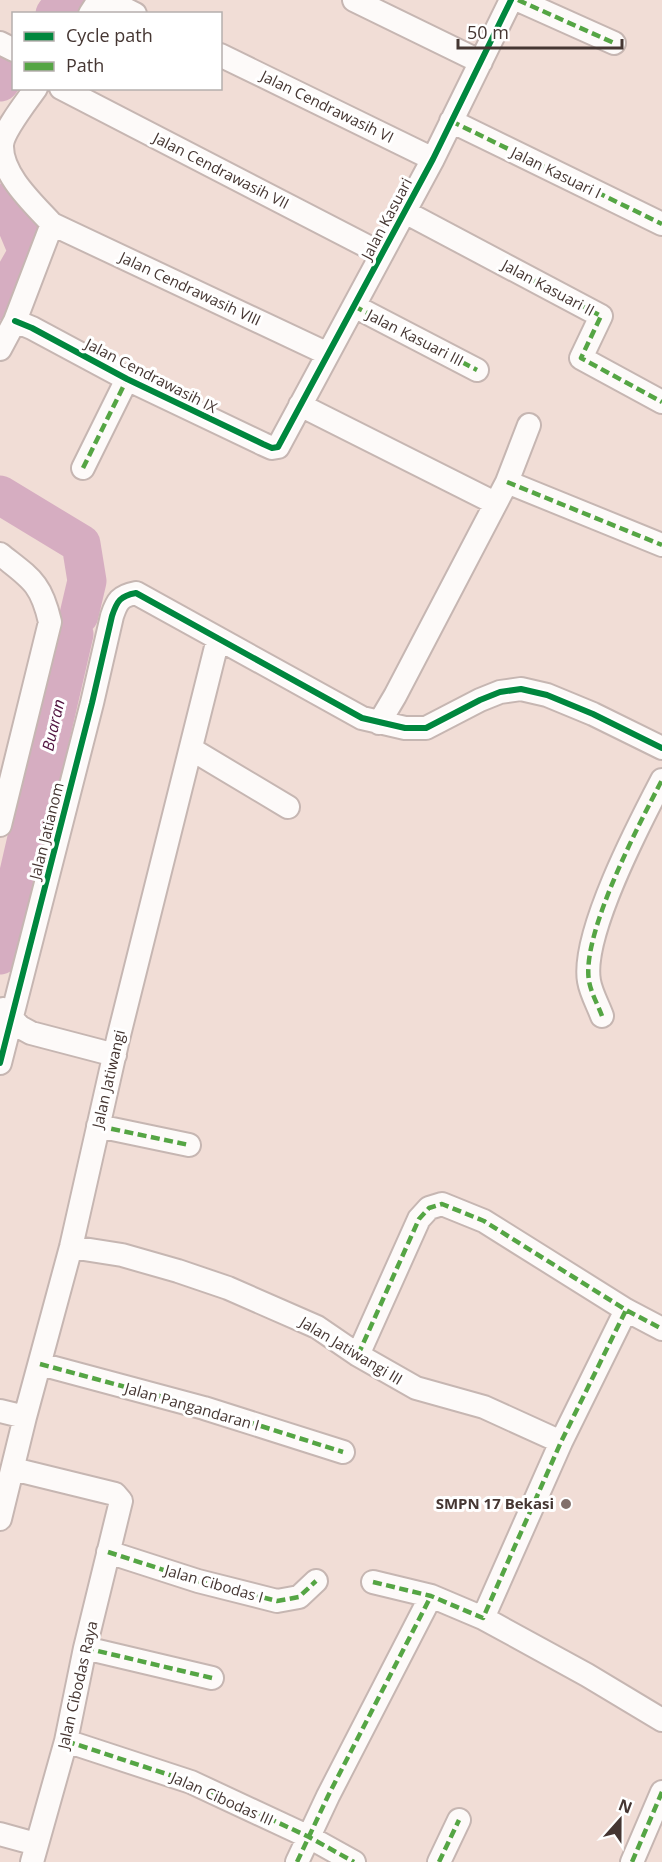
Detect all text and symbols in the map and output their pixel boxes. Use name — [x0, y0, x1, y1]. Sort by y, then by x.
legend — [12, 12, 222, 90]
scale bar — [458, 12, 622, 50]
text: 50 m — [467, 20, 509, 44]
text: Cycle path — [66, 23, 153, 47]
text: Path — [66, 53, 104, 77]
street label: Jalan Cendrawasih VI — [256, 64, 397, 147]
street label: Jalan Cendrawasih VII — [148, 126, 293, 213]
street label: Jalan Kasuari I — [506, 141, 605, 203]
street label: Jalan Kasuari — [355, 174, 416, 265]
street label: Jalan Cendrawasih VIII — [115, 246, 264, 330]
street label: Jalan Kasuari II — [497, 253, 598, 320]
street label: Jalan Kasuari III — [362, 303, 467, 370]
street label: Jalan Cendrawasih IX — [80, 332, 221, 417]
water label: Buaran — [36, 697, 70, 753]
street label: Jalan Jatianom — [24, 780, 68, 883]
street label: Jalan Jatiwangi — [87, 1028, 129, 1132]
street label: Jalan Jatiwangi III — [295, 1311, 407, 1389]
street label: Jalan Pangandaran I — [121, 1377, 262, 1435]
place label: SMPN 17 Bekasi — [436, 1493, 554, 1513]
marker: SMPN 17 Bekasi — [559, 1497, 573, 1511]
street label: Jalan Cibodas I — [161, 1559, 266, 1607]
street label: Jalan Cibodas Raya — [52, 1619, 102, 1753]
street label: Jalan Cibodas III — [166, 1766, 277, 1830]
north arrow — [590, 1790, 650, 1850]
text: N — [615, 1793, 635, 1819]

